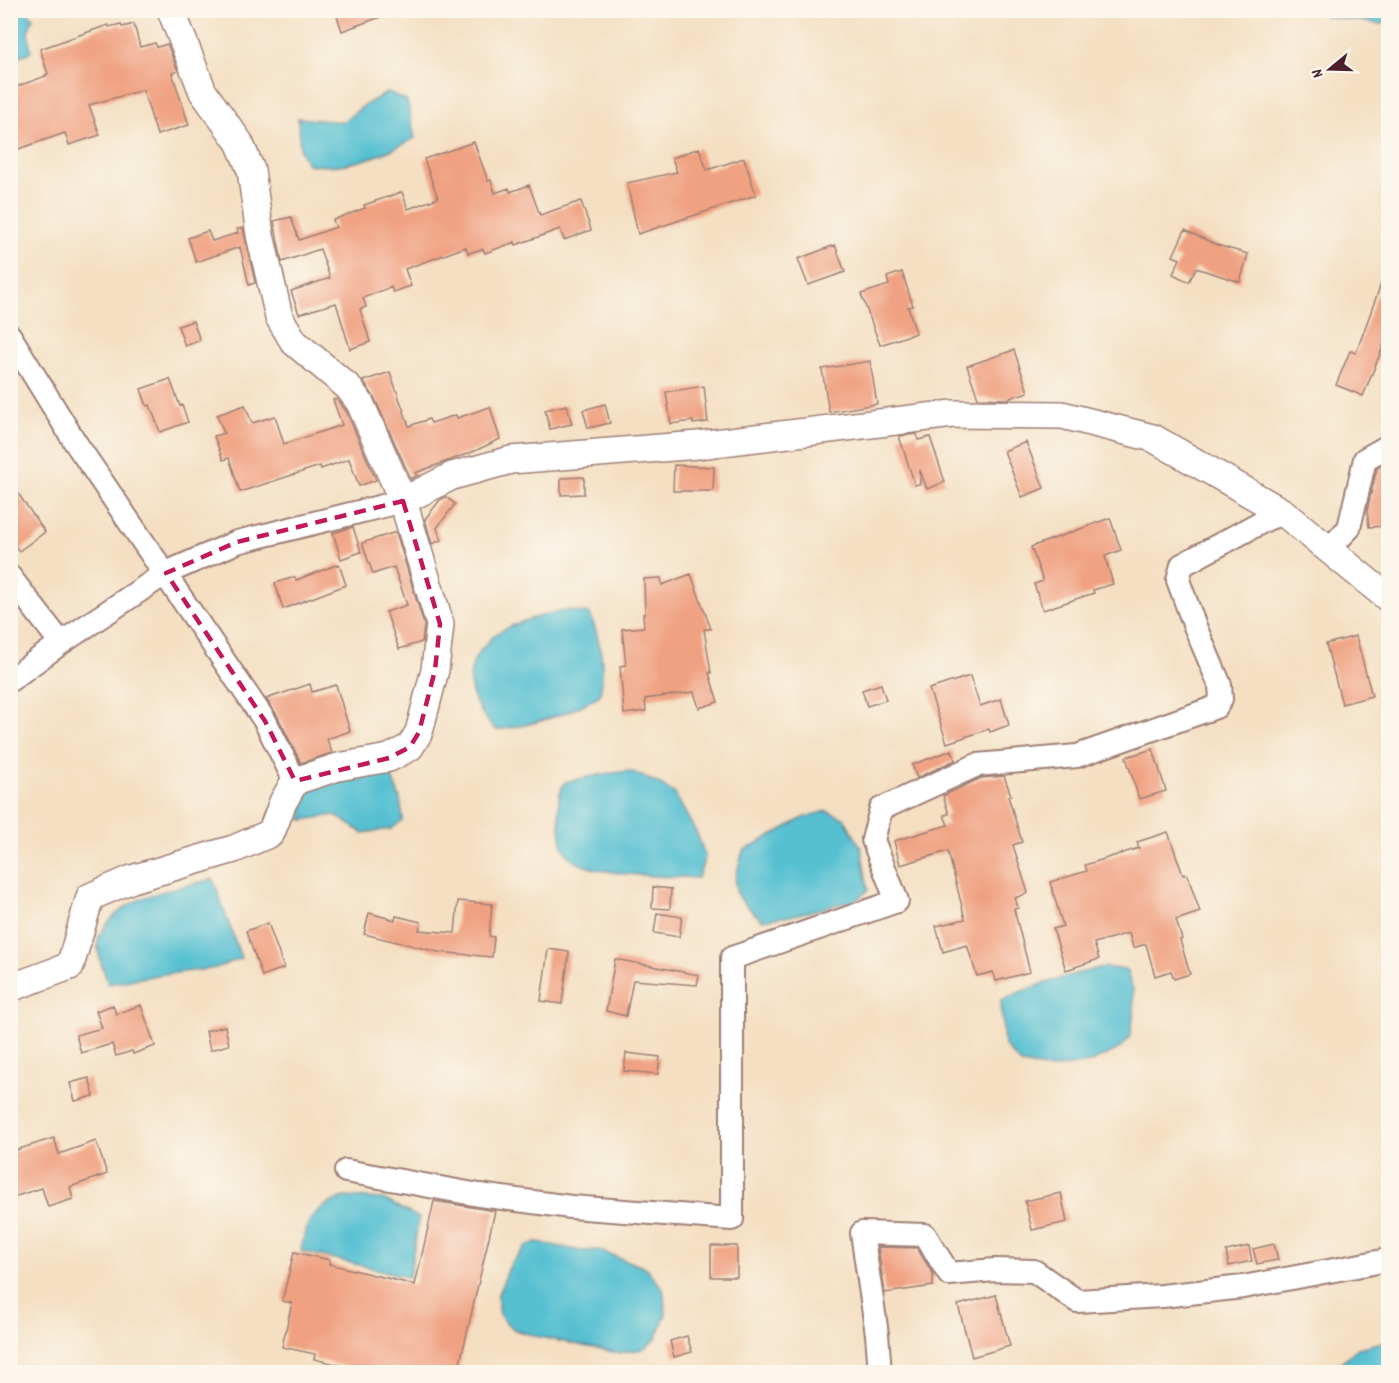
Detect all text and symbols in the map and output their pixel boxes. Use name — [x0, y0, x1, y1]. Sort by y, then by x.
north arrow — [1300, 39, 1360, 99]
text: N — [1306, 65, 1330, 81]

